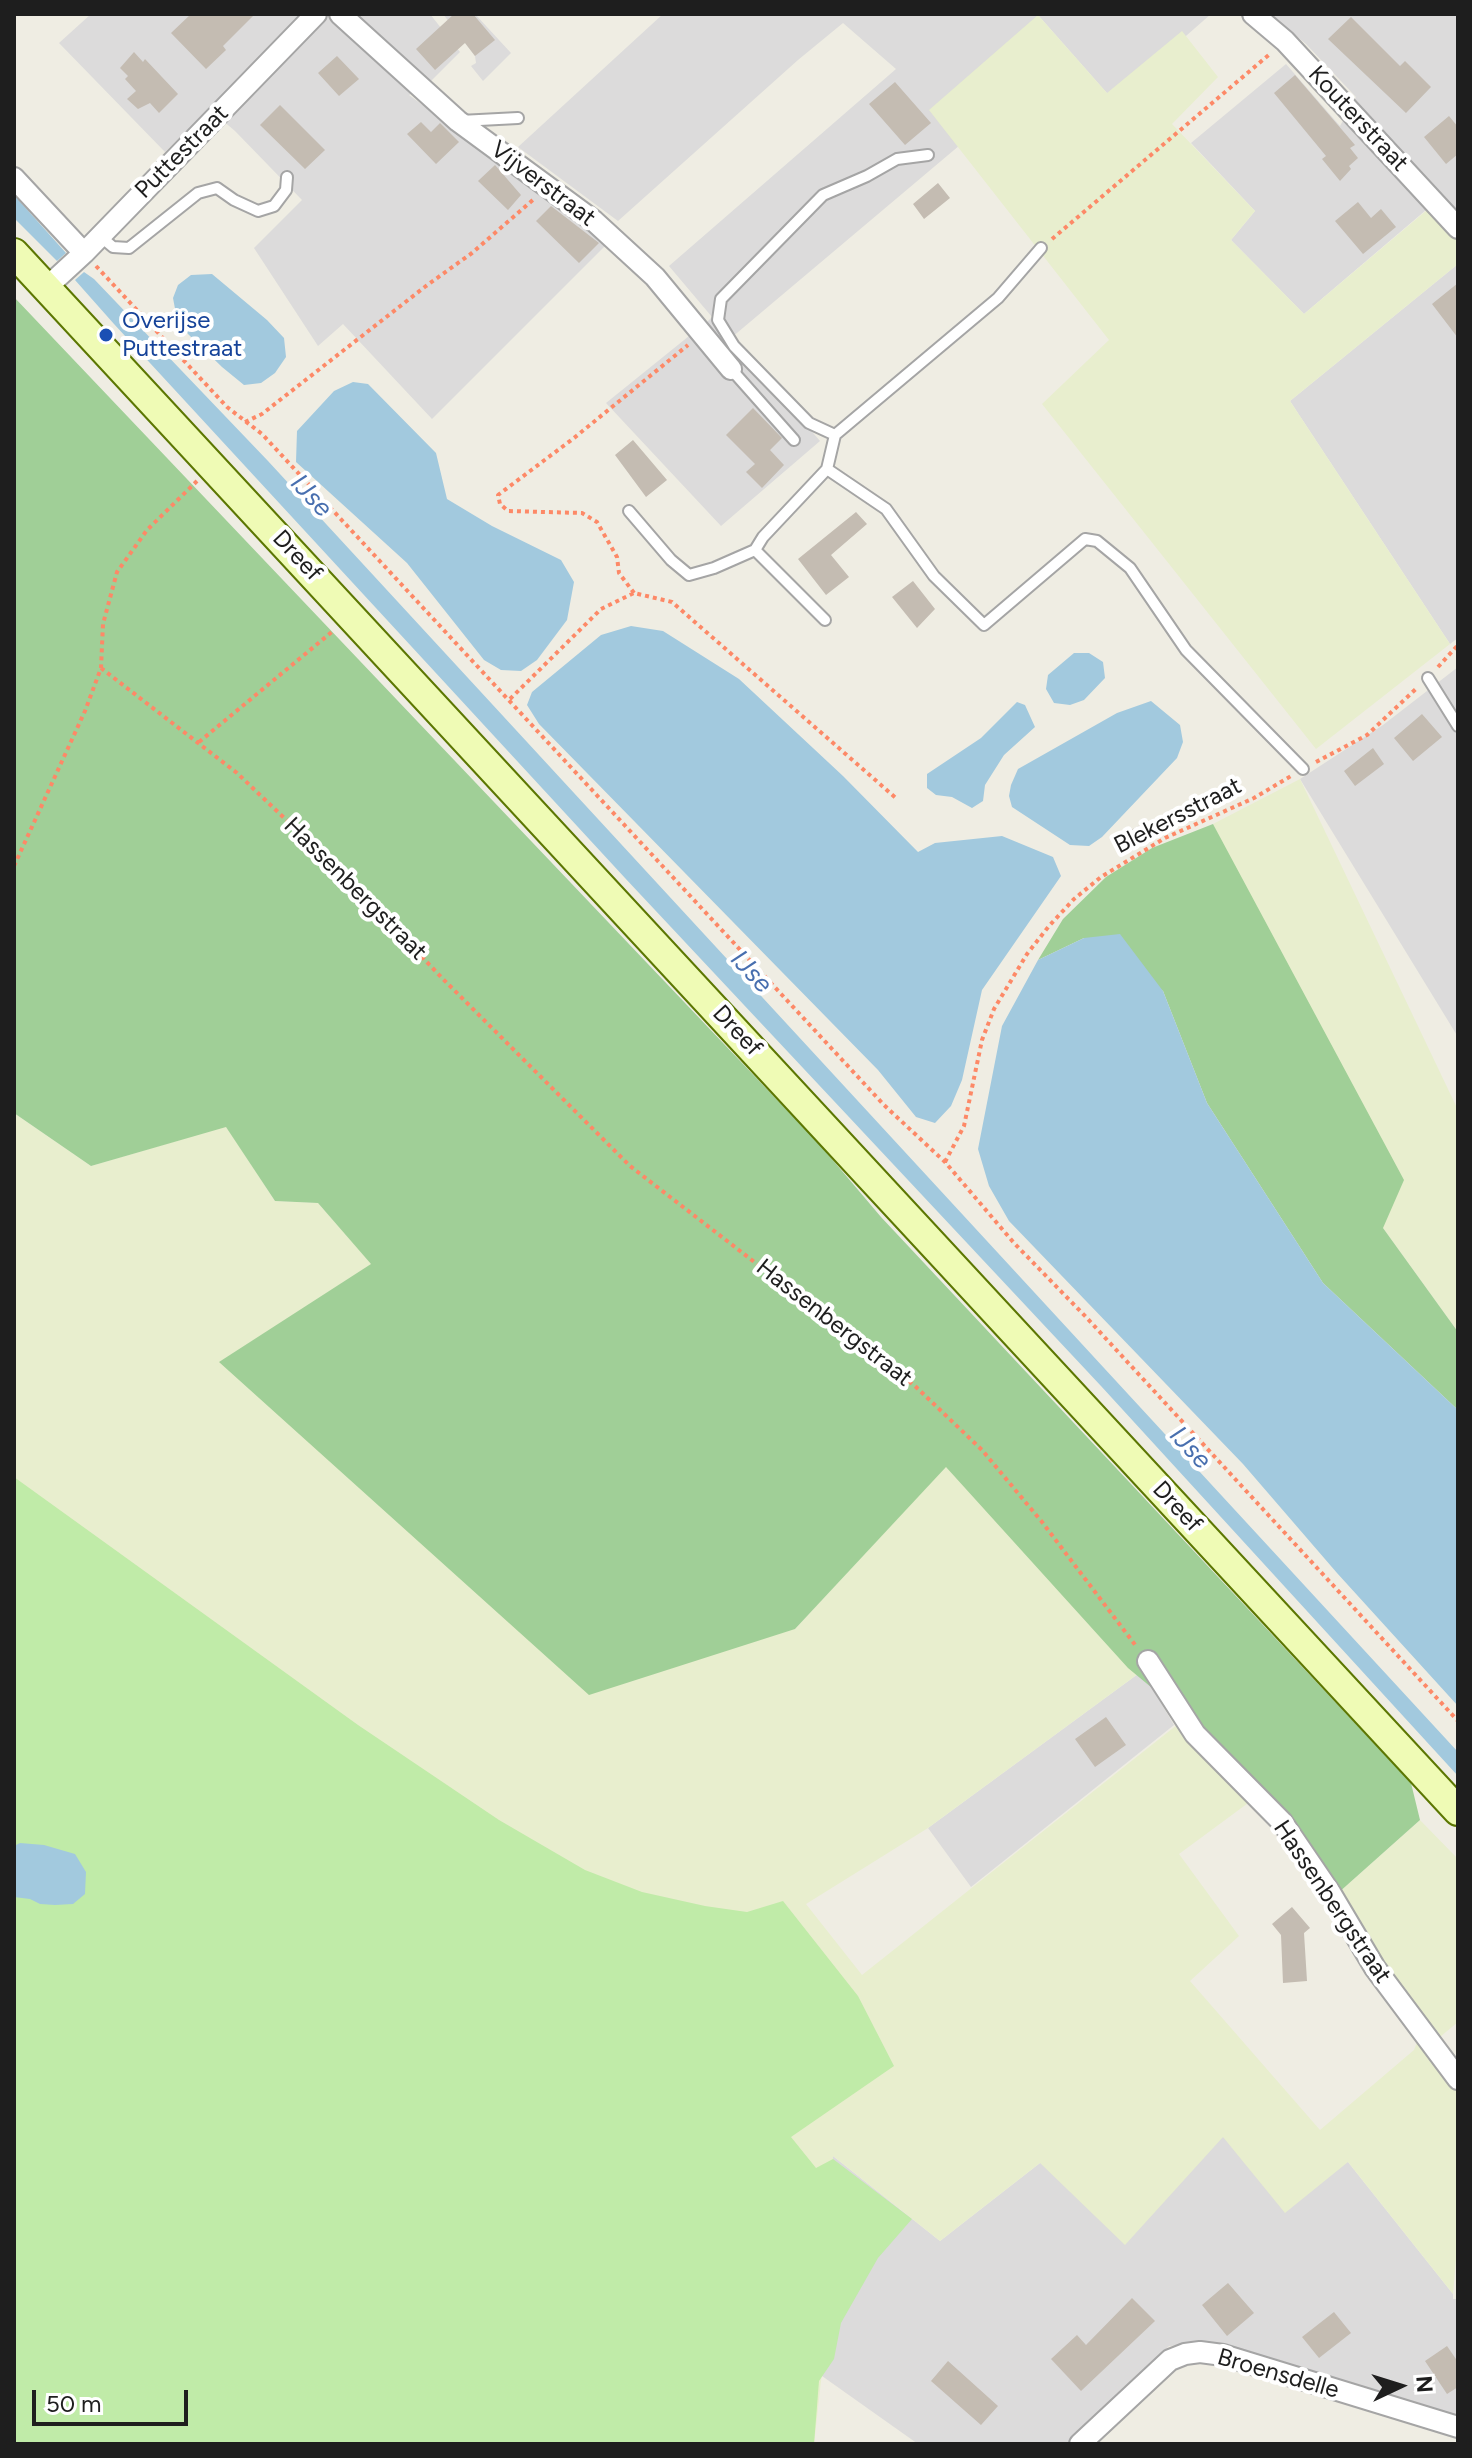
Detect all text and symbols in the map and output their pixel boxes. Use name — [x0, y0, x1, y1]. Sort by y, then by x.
street label: Kouterstraat — [1302, 60, 1414, 178]
street label: Puttestraat — [129, 99, 235, 205]
street label: Vijverstraat — [485, 135, 601, 233]
place label: Overijse Puttestraat — [122, 307, 242, 363]
marker: Overijse Puttestraat — [97, 326, 115, 344]
water label: IJse — [284, 468, 338, 524]
street label: Dreef — [266, 524, 328, 588]
street label: Blekersstraat — [1110, 772, 1246, 860]
street label: Hassenbergstraat — [277, 811, 433, 967]
water label: IJse — [724, 944, 778, 1000]
street label: Dreef — [706, 999, 768, 1063]
street label: Hassenbergstraat — [750, 1253, 918, 1393]
water label: IJse — [1163, 1420, 1217, 1476]
street label: Dreef — [1146, 1475, 1208, 1539]
street label: Hassenbergstraat — [1267, 1815, 1397, 1989]
street label: Broensdelle — [1214, 2343, 1342, 2405]
north arrow — [1360, 2346, 1440, 2426]
scale bar — [36, 2374, 192, 2424]
text: N — [1410, 2375, 1439, 2394]
text: 50 m — [46, 2389, 102, 2418]

